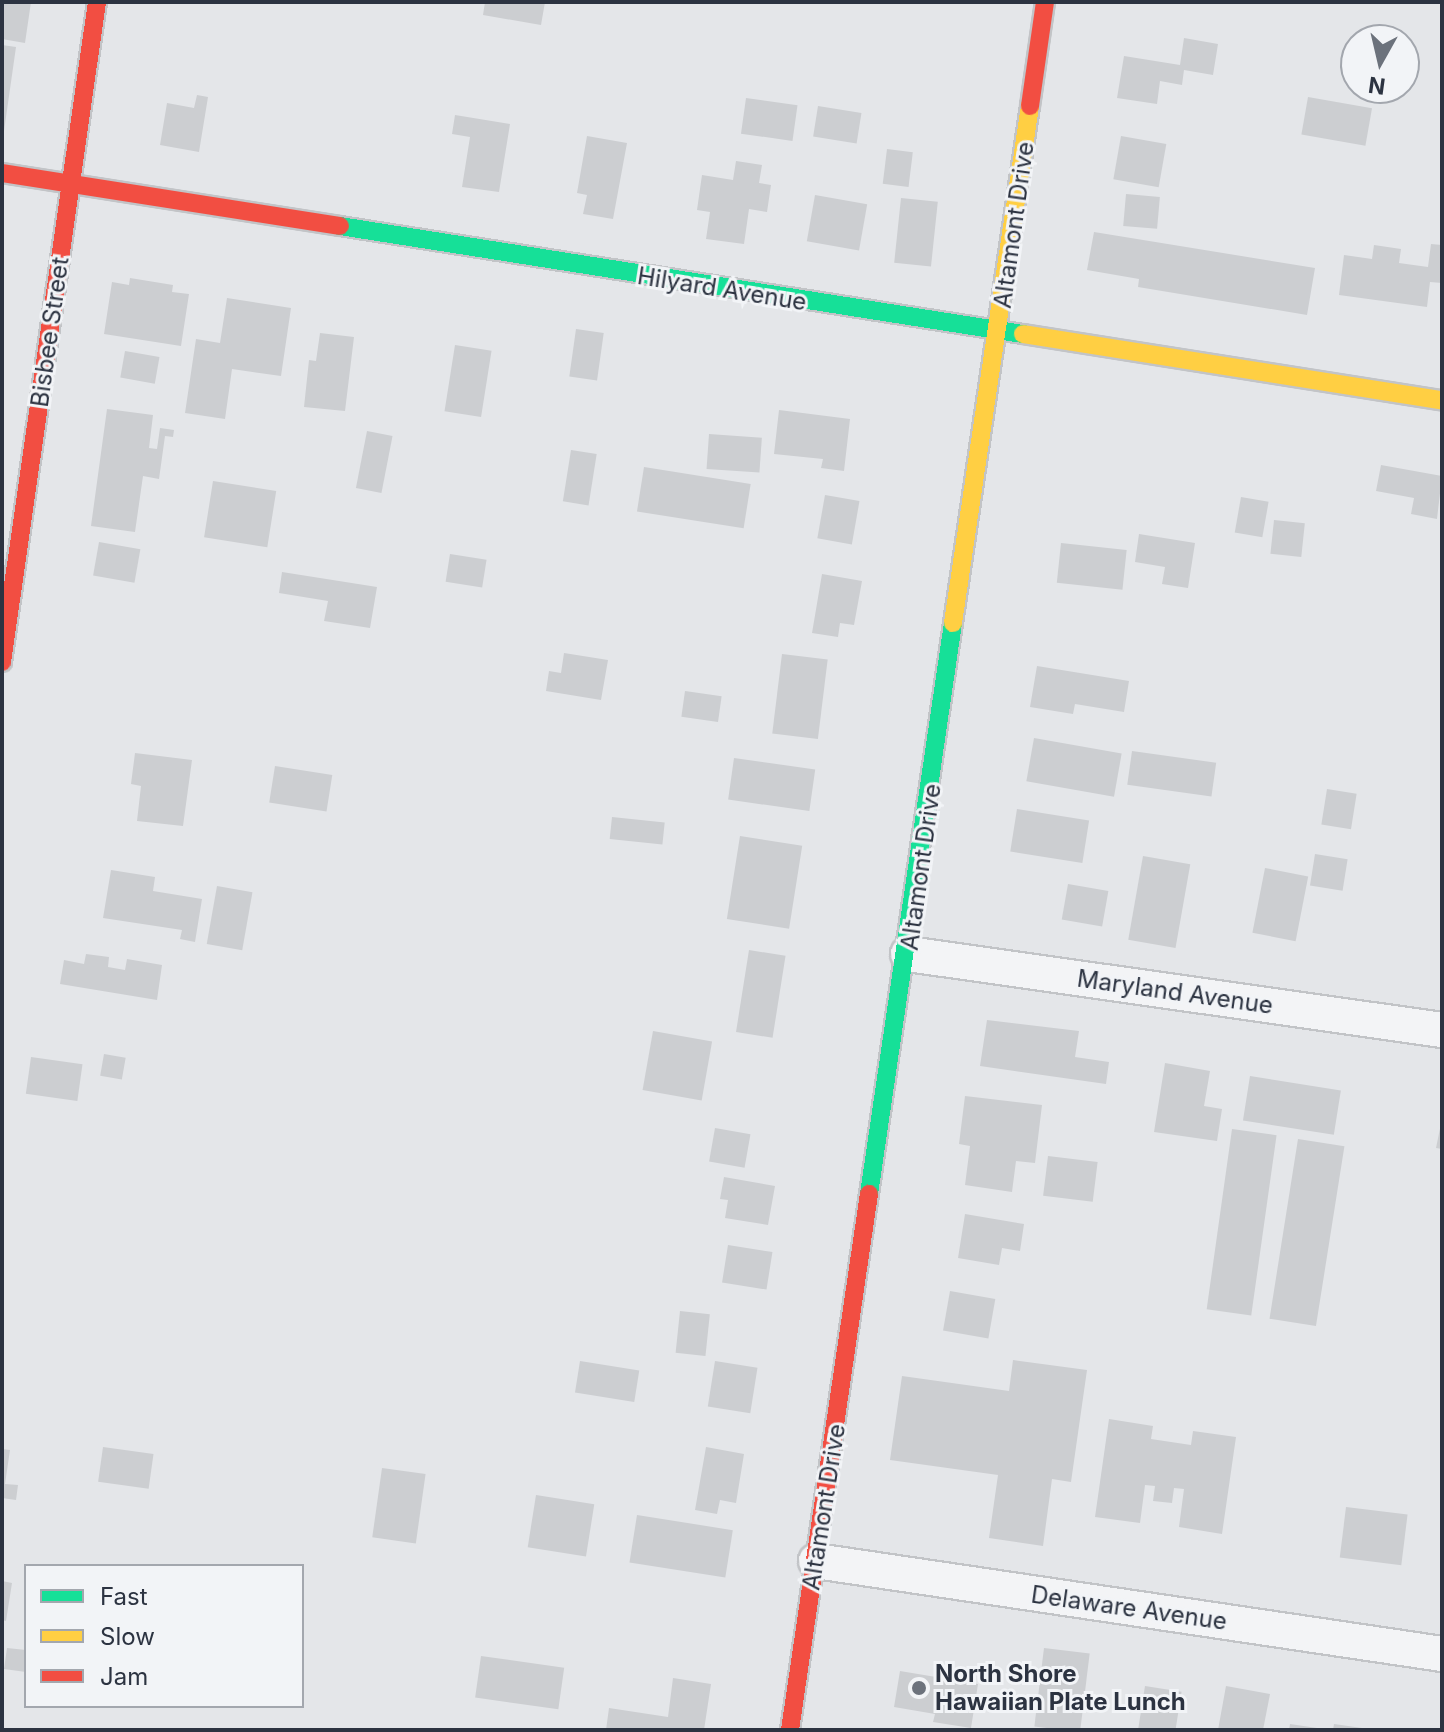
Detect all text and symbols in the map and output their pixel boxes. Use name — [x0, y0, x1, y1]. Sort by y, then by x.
north arrow — [1340, 24, 1420, 104]
text: N — [1367, 72, 1387, 100]
street label: Altamont Drive — [988, 140, 1040, 310]
street label: Bisbee Street — [25, 255, 75, 409]
street label: Hilyard Avenue — [635, 261, 809, 317]
street label: Altamont Drive — [895, 782, 947, 952]
street label: Maryland Avenue — [1075, 964, 1275, 1020]
street label: Altamont Drive — [797, 1422, 851, 1592]
legend — [24, 1564, 304, 1708]
street label: Delaware Avenue — [1029, 1580, 1229, 1636]
text: Fast — [100, 1582, 148, 1611]
text: Slow — [100, 1622, 155, 1651]
place label: North Shore Hawaiian Plate Lunch — [935, 1660, 1186, 1716]
text: Jam — [100, 1662, 148, 1691]
marker: North Shore Hawaiian Plate Lunch — [910, 1679, 928, 1697]

